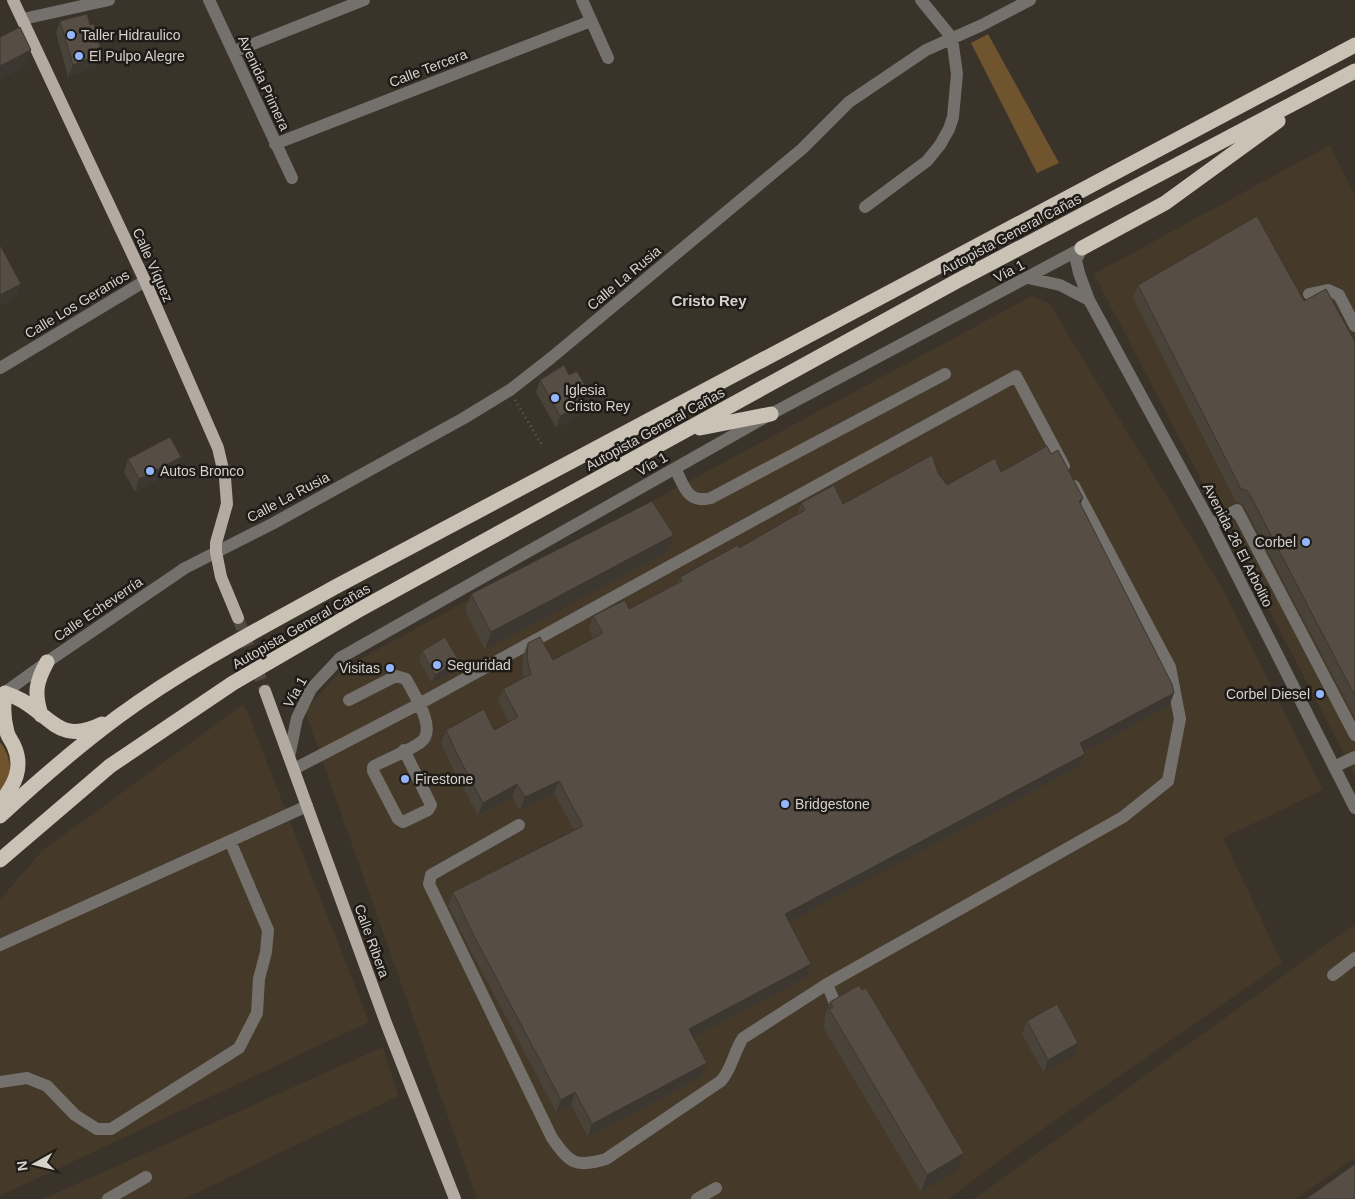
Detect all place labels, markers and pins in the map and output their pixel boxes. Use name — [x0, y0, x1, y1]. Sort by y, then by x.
place label: Taller Hidraulico — [81, 27, 181, 43]
marker: Taller Hidraulico — [65, 29, 77, 41]
place label: El Pulpo Alegre — [89, 48, 185, 64]
marker: El Pulpo Alegre — [73, 50, 85, 62]
place label: Iglesia Cristo Rey — [565, 382, 630, 414]
marker: Iglesia Cristo Rey — [549, 392, 561, 404]
place label: Autos Bronco — [160, 463, 244, 479]
marker: Autos Bronco — [144, 465, 156, 477]
place label: Corbel — [1255, 534, 1296, 550]
marker: Corbel — [1300, 536, 1312, 548]
place label: Seguridad — [447, 657, 511, 673]
marker: Seguridad — [431, 659, 443, 671]
place label: Visitas — [339, 660, 380, 676]
marker: Visitas — [384, 662, 396, 674]
place label: Corbel Diesel — [1226, 686, 1310, 702]
marker: Corbel Diesel — [1314, 688, 1326, 700]
place label: Firestone — [415, 771, 474, 787]
marker: Firestone — [399, 773, 411, 785]
place label: Bridgestone — [795, 796, 870, 812]
marker: Bridgestone — [779, 798, 791, 810]

